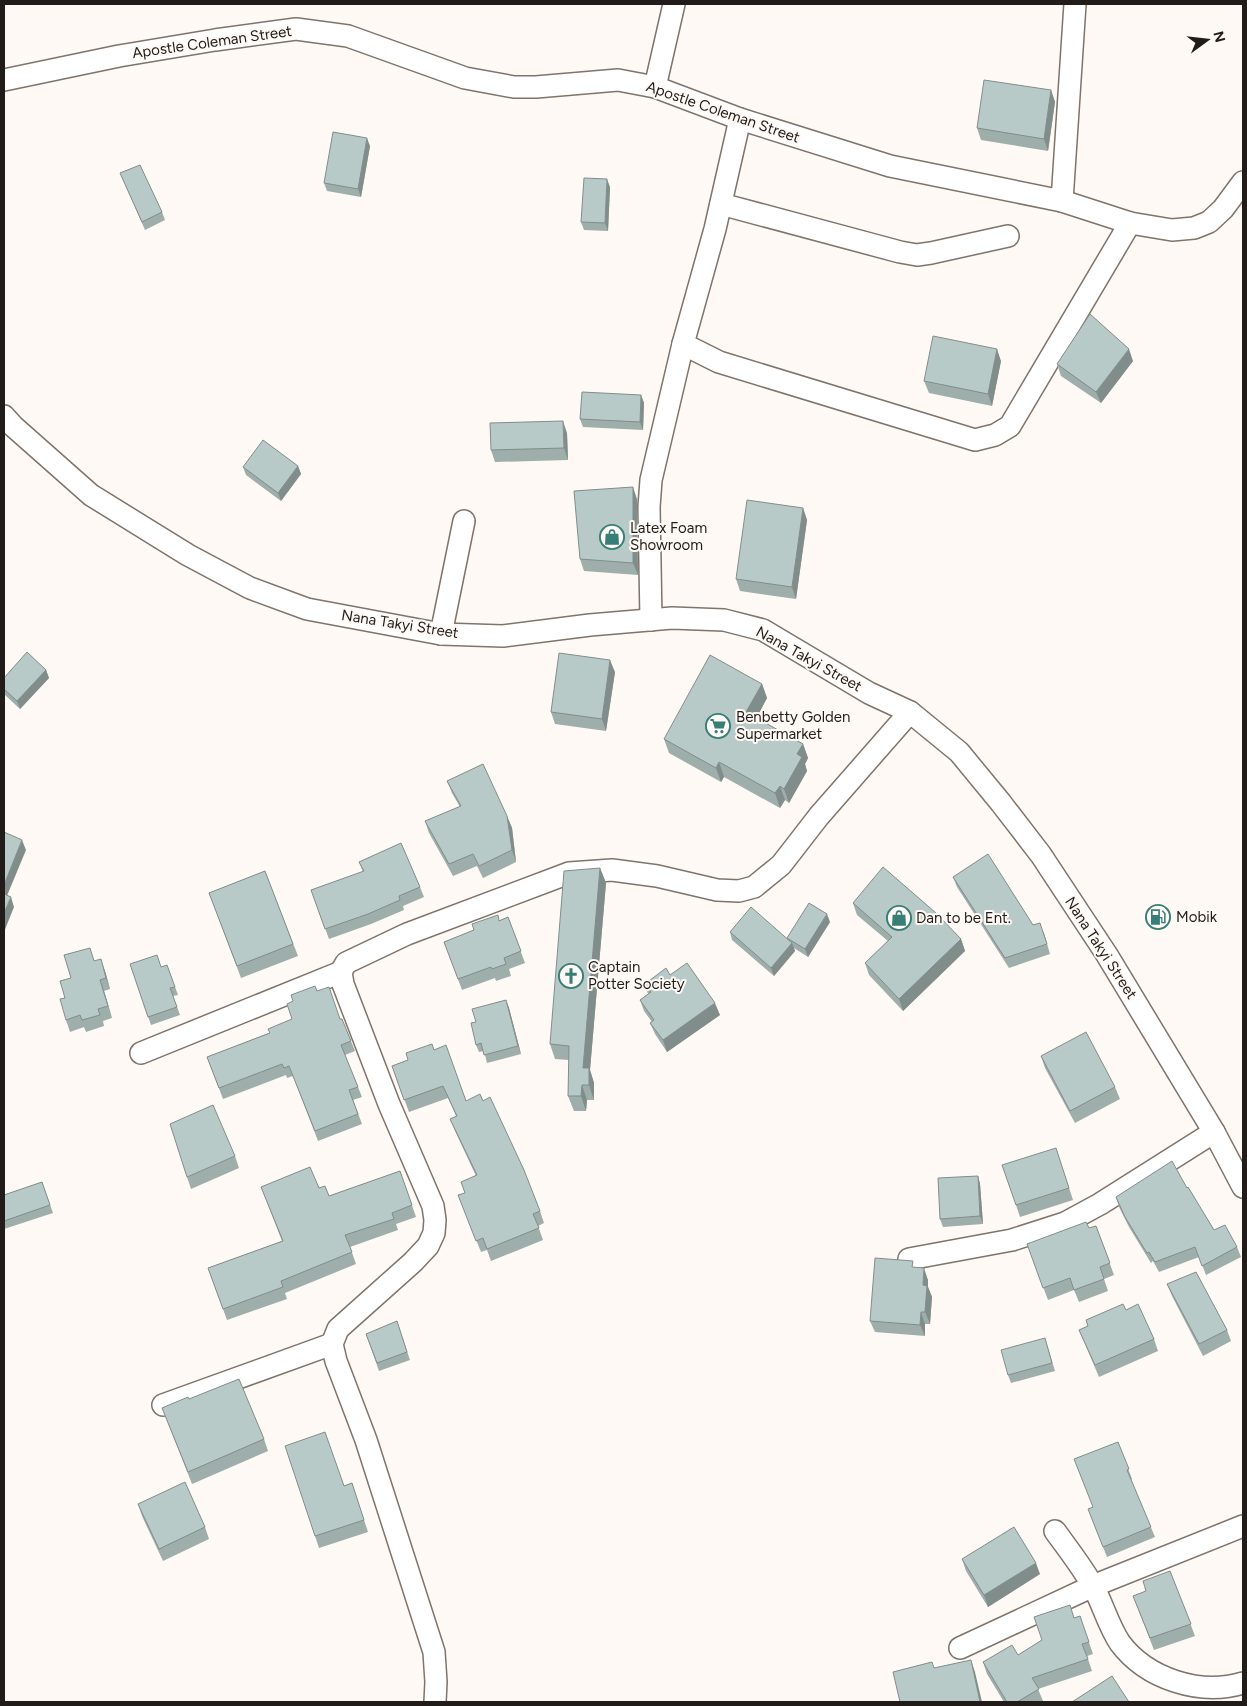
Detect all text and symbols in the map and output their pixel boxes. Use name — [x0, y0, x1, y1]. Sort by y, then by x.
north arrow — [1182, 15, 1232, 65]
street label: Apostle Coleman Street — [131, 22, 293, 62]
text: N — [1209, 29, 1229, 44]
street label: Apostle Coleman Street — [644, 77, 802, 147]
place label: Latex Foam Showroom — [630, 519, 707, 554]
shop icon: Latex Foam Showroom — [599, 524, 625, 550]
street label: Nana Takyi Street — [340, 606, 460, 642]
street label: Nana Takyi Street — [753, 622, 865, 696]
place label: Benbetty Golden Supermarket — [736, 708, 850, 743]
supermarket icon: Benbetty Golden Supermarket — [705, 713, 731, 739]
street label: Nana Takyi Street — [1061, 893, 1141, 1003]
fuel station icon: Mobik — [1145, 904, 1171, 930]
shop icon: Dan to be Ent. — [886, 905, 912, 931]
place label: Mobik — [1176, 908, 1218, 926]
place label: Dan to be Ent. — [916, 909, 1011, 927]
place label: Captain Potter Society — [588, 958, 685, 993]
church icon: Captain Potter Society — [558, 963, 584, 989]

